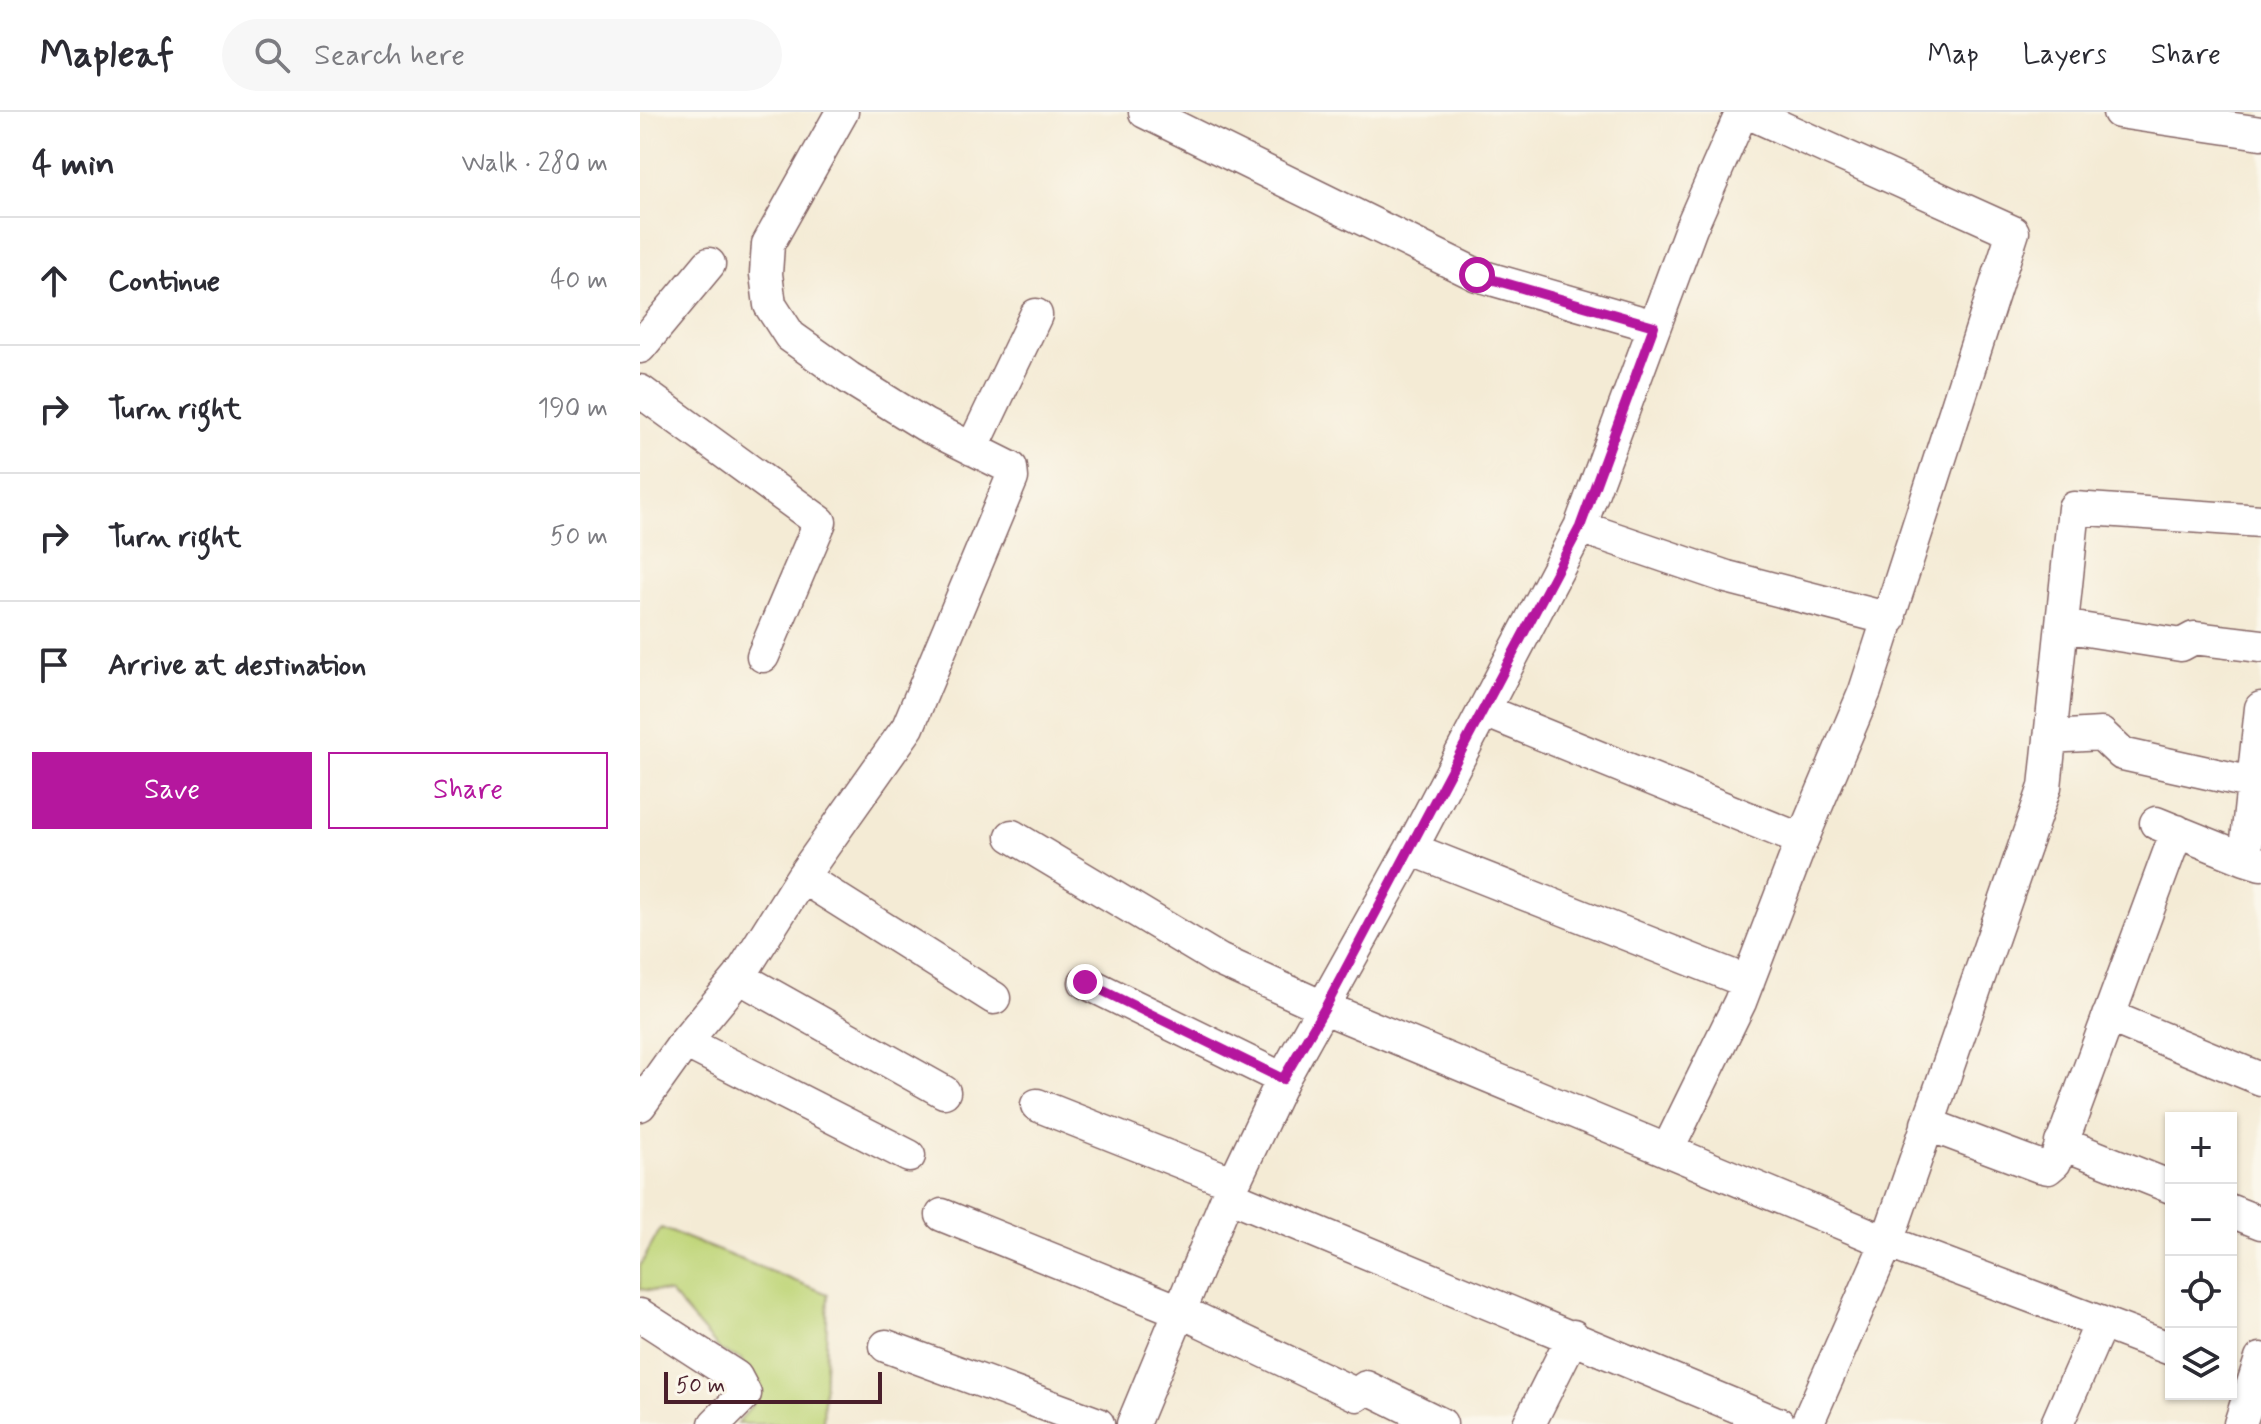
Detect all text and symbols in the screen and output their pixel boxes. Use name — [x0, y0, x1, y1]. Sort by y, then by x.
search box — [222, 19, 782, 91]
text: Mapleaf — [40, 31, 174, 80]
icon: search — [250, 33, 294, 77]
text: Search here — [314, 36, 465, 75]
text: Map — [1928, 37, 1979, 74]
text: Layers — [2023, 37, 2107, 74]
text: Share — [2151, 37, 2221, 74]
text: 4 min — [32, 142, 115, 187]
text: Walk · 280 m — [461, 147, 608, 181]
route start — [1459, 257, 1495, 293]
icon: ahead — [32, 259, 76, 303]
text: Continue — [108, 262, 220, 301]
text: 40 m — [550, 264, 608, 298]
icon: right — [32, 387, 76, 431]
text: Turn right — [108, 390, 241, 429]
text: 190 m — [538, 392, 608, 426]
icon: right — [32, 515, 76, 559]
text: Turn right — [108, 518, 241, 557]
text: 50 m — [550, 520, 608, 554]
icon: arrive — [32, 643, 76, 687]
text: Arrive at destination — [108, 646, 366, 685]
button: Save — [32, 752, 312, 829]
button: Share — [328, 752, 608, 829]
route end — [1067, 964, 1103, 1000]
map controls — [2165, 1112, 2237, 1400]
button: + — [2165, 1112, 2237, 1184]
button: − — [2165, 1184, 2237, 1256]
button: locate — [2165, 1256, 2237, 1328]
button: layers — [2165, 1328, 2237, 1400]
scale bar — [664, 1368, 882, 1404]
text: 50 m — [676, 1372, 725, 1400]

